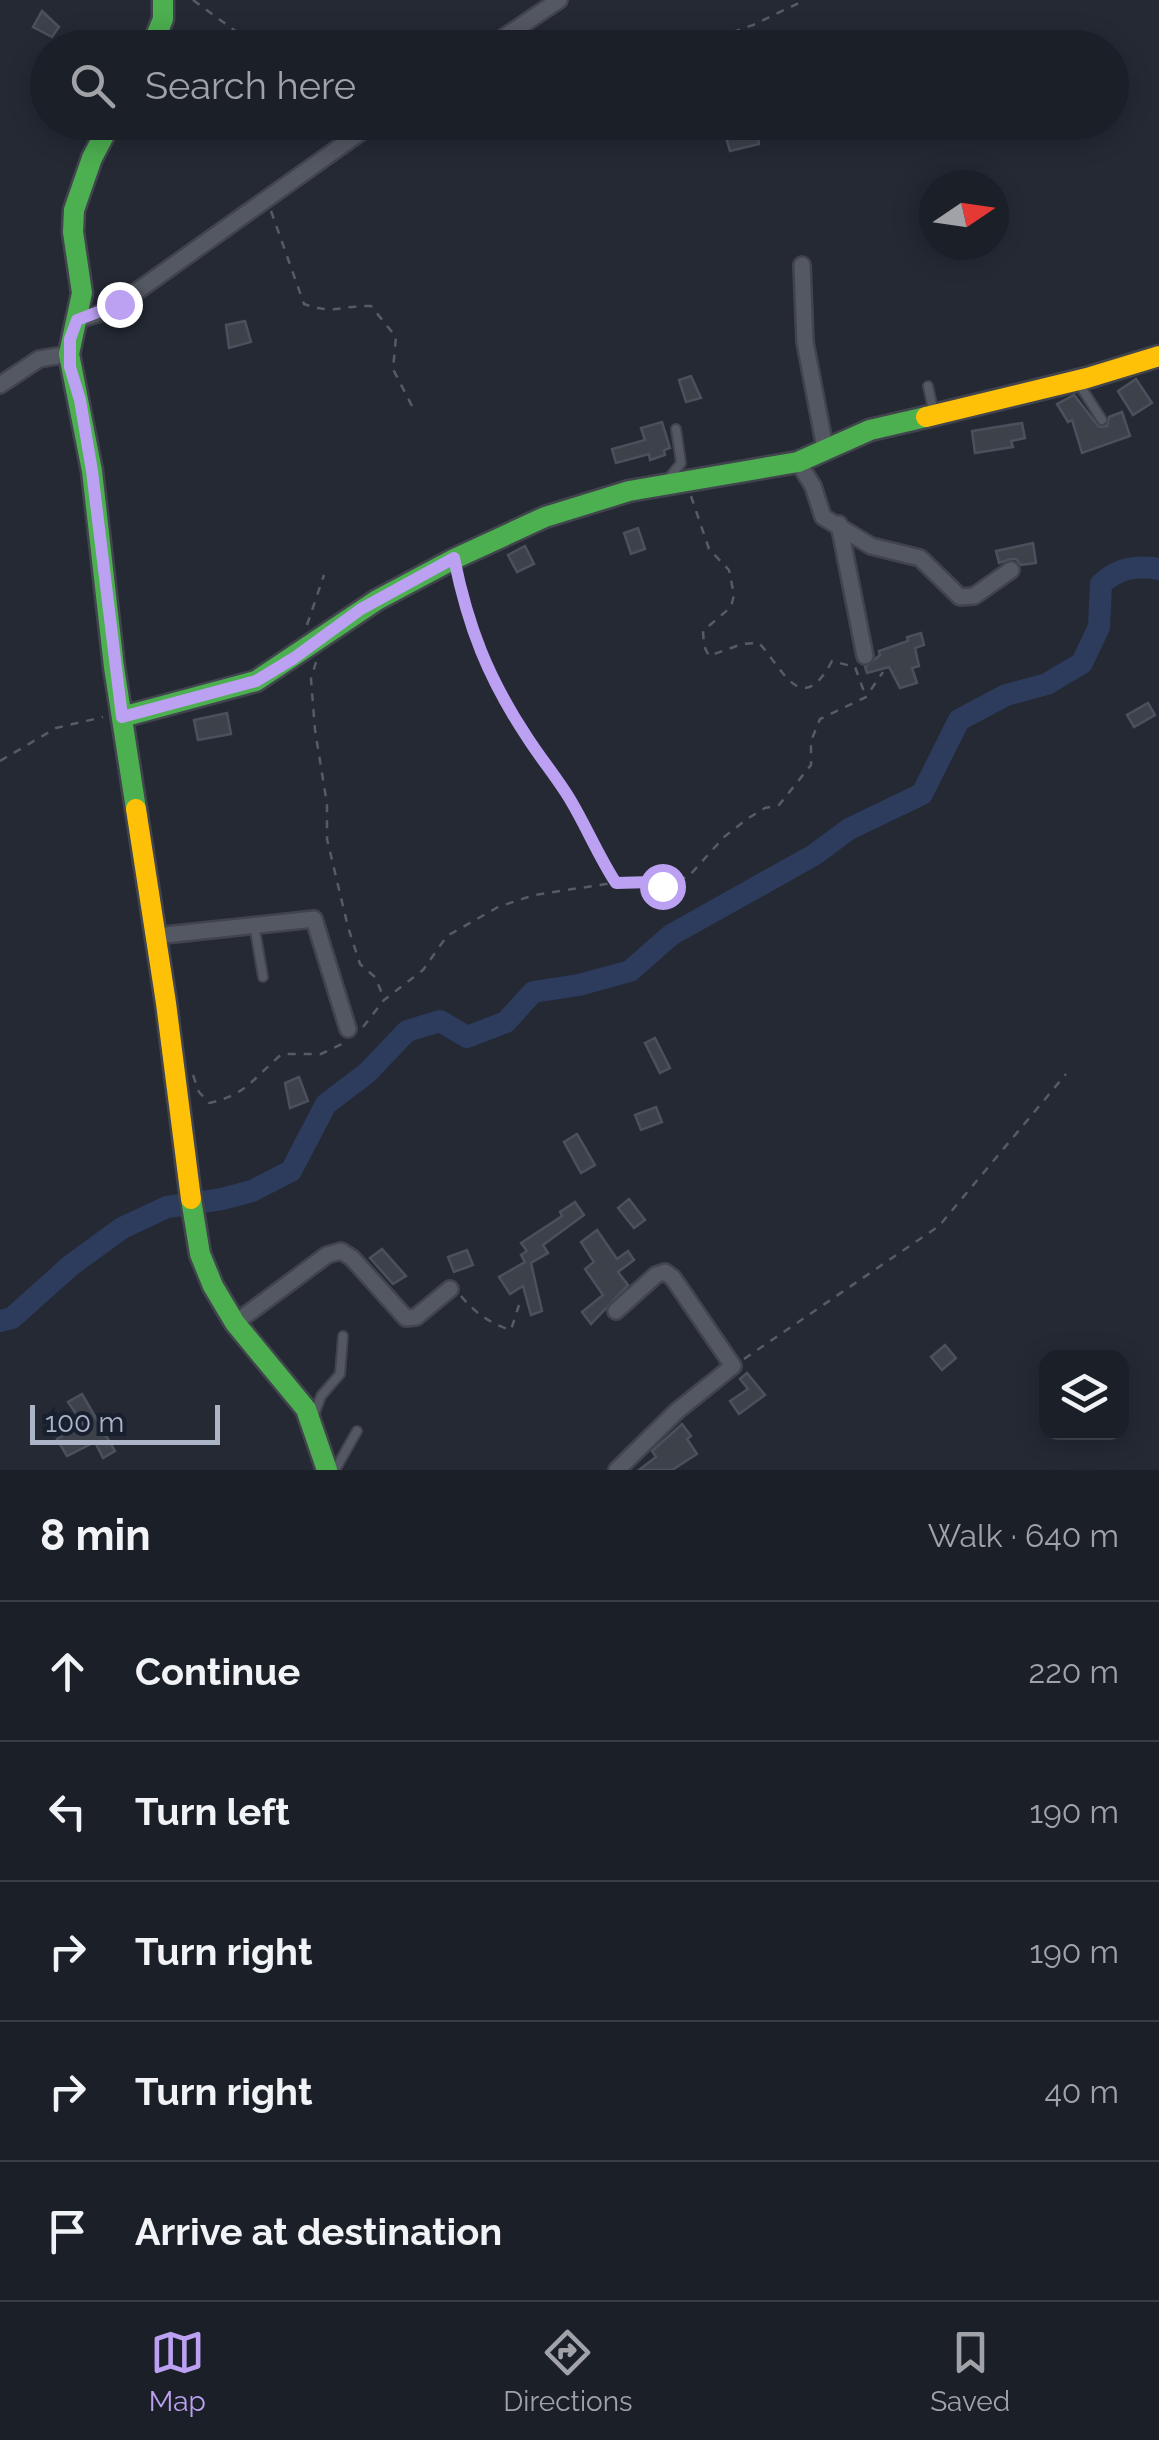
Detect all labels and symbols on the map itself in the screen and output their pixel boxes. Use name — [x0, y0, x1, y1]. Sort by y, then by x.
north arrow — [919, 170, 1009, 260]
route end — [97, 282, 143, 328]
route start — [640, 864, 686, 910]
scale bar — [30, 1400, 220, 1444]

